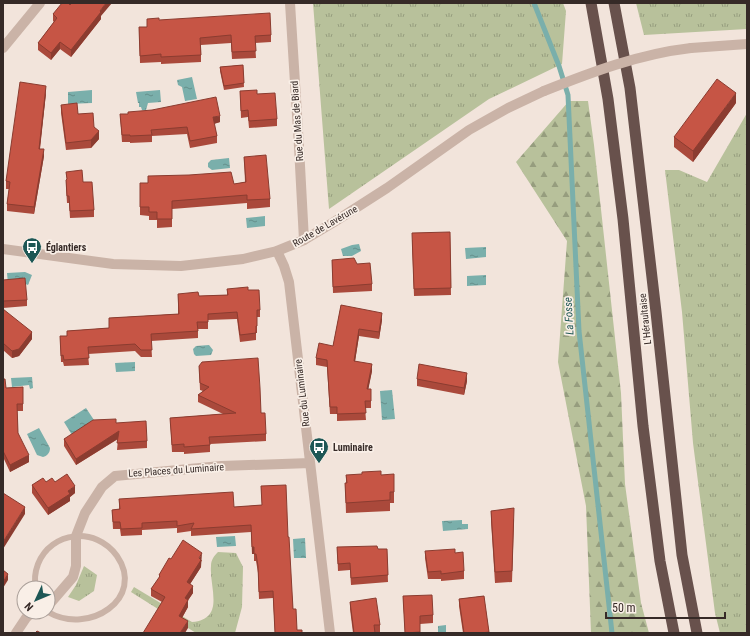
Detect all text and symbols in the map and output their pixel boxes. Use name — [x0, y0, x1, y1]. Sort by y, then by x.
street label: Rue du Mas de Biard — [289, 80, 305, 162]
street label: Route de Lavérune — [291, 203, 360, 249]
bus stop icon: Églantiers — [21, 236, 43, 264]
place label: Églantiers — [46, 241, 87, 253]
street label: L'Héraultaise — [637, 293, 653, 345]
water label: La Fosse — [562, 297, 576, 335]
street label: Rue du Luminaire — [292, 358, 312, 427]
bus stop icon: Luminaire — [308, 436, 330, 464]
place label: Luminaire — [333, 442, 373, 453]
street label: Les Places du Luminaire — [128, 461, 225, 479]
north arrow — [16, 580, 56, 620]
scale bar — [606, 594, 725, 620]
text: N — [22, 599, 36, 614]
text: 50 m — [612, 601, 636, 615]

